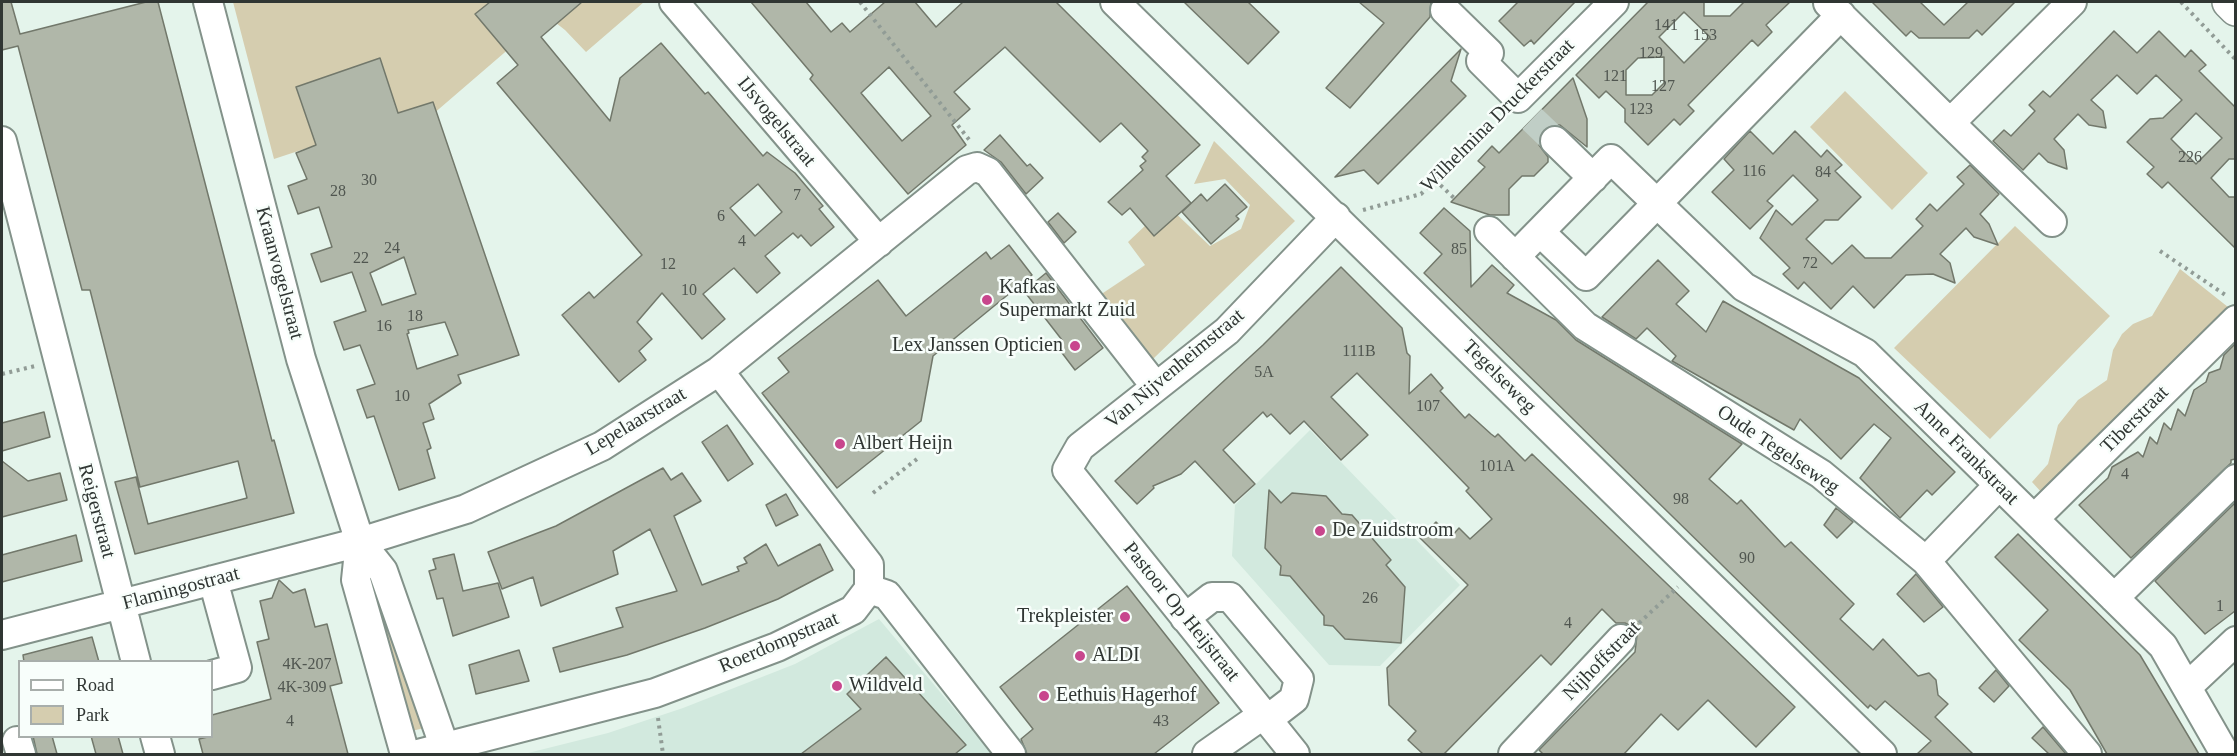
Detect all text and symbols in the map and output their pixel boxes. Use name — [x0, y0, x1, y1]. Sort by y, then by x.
house number: 141 — [1654, 16, 1678, 36]
house number: 153 — [1693, 26, 1717, 46]
street label: Wilhelmina Druckerstraat — [1416, 34, 1580, 198]
house number: 129 — [1639, 44, 1663, 64]
house number: 121 — [1603, 67, 1627, 87]
street label: IJsvogelstraat — [731, 72, 821, 172]
house number: 127 — [1651, 77, 1675, 97]
house number: 123 — [1629, 100, 1653, 120]
house number: 226 — [2178, 148, 2202, 168]
house number: 116 — [1742, 162, 1766, 182]
house number: 84 — [1815, 163, 1831, 183]
house number: 30 — [361, 171, 377, 191]
house number: 28 — [330, 182, 346, 202]
house number: 7 — [793, 186, 801, 206]
street label: Kraanvogelstraat — [250, 204, 308, 342]
house number: 6 — [717, 207, 725, 227]
house number: 4 — [738, 232, 746, 252]
house number: 24 — [384, 239, 400, 259]
house number: 85 — [1451, 240, 1467, 260]
house number: 22 — [353, 249, 369, 269]
house number: 72 — [1802, 254, 1818, 274]
house number: 12 — [660, 255, 676, 275]
place label: Kafkas Supermarkt Zuid — [999, 276, 1135, 323]
house number: 10 — [681, 281, 697, 301]
marker: Kafkas Supermarkt Zuid — [980, 293, 994, 307]
street label: Van Nijvenheimstraat — [1101, 304, 1249, 434]
house number: 18 — [407, 307, 423, 327]
house number: 16 — [376, 317, 392, 337]
place label: Lex Janssen Opticien — [892, 334, 1063, 358]
street label: Tegelseweg — [1457, 335, 1541, 419]
marker: Lex Janssen Opticien — [1068, 339, 1082, 353]
house number: 111B — [1342, 342, 1376, 362]
house number: 5A — [1254, 363, 1274, 383]
street label: Tiberstraat — [2096, 381, 2174, 459]
street label: Lepelaarstraat — [581, 383, 691, 461]
house number: 10 — [394, 387, 410, 407]
street label: Anne Frankstraat — [1909, 396, 2023, 510]
house number: 107 — [1416, 397, 1440, 417]
street label: Oude Tegelseweg — [1712, 400, 1844, 500]
place label: Albert Heijn — [852, 432, 953, 456]
marker: Albert Heijn — [833, 437, 847, 451]
house number: 101A — [1479, 457, 1515, 477]
street label: Reigerstraat — [72, 461, 120, 561]
house number: 4 — [2121, 465, 2129, 485]
house number: 98 — [1673, 490, 1689, 510]
place label: De Zuidstroom — [1332, 519, 1454, 543]
marker: De Zuidstroom — [1313, 524, 1327, 538]
street label: Pastoor Op Heijstraat — [1117, 538, 1245, 686]
house number: 90 — [1739, 549, 1755, 569]
street label: Flamingostraat — [120, 562, 242, 616]
house number: 26 — [1362, 589, 1378, 609]
house number: 1 — [2216, 597, 2224, 617]
place label: Trekpleister — [1017, 605, 1113, 629]
street label: Roerdompstraat — [716, 607, 842, 679]
marker: Trekpleister — [1118, 610, 1132, 624]
house number: 4 — [1564, 614, 1572, 634]
street label: Nijhoffstraat — [1558, 616, 1646, 706]
place label: ALDI — [1092, 644, 1140, 668]
marker: ALDI — [1073, 649, 1087, 663]
house number: 4K-207 — [283, 655, 331, 675]
legend — [18, 660, 213, 738]
place label: Wildveld — [849, 674, 923, 698]
text: Road — [76, 675, 114, 695]
house number: 4K-309 — [278, 678, 326, 698]
marker: Wildveld — [830, 679, 844, 693]
place label: Eethuis Hagerhof — [1056, 684, 1197, 708]
marker: Eethuis Hagerhof — [1037, 689, 1051, 703]
text: Park — [76, 705, 109, 725]
house number: 4 — [286, 712, 294, 732]
house number: 43 — [1153, 712, 1169, 732]

